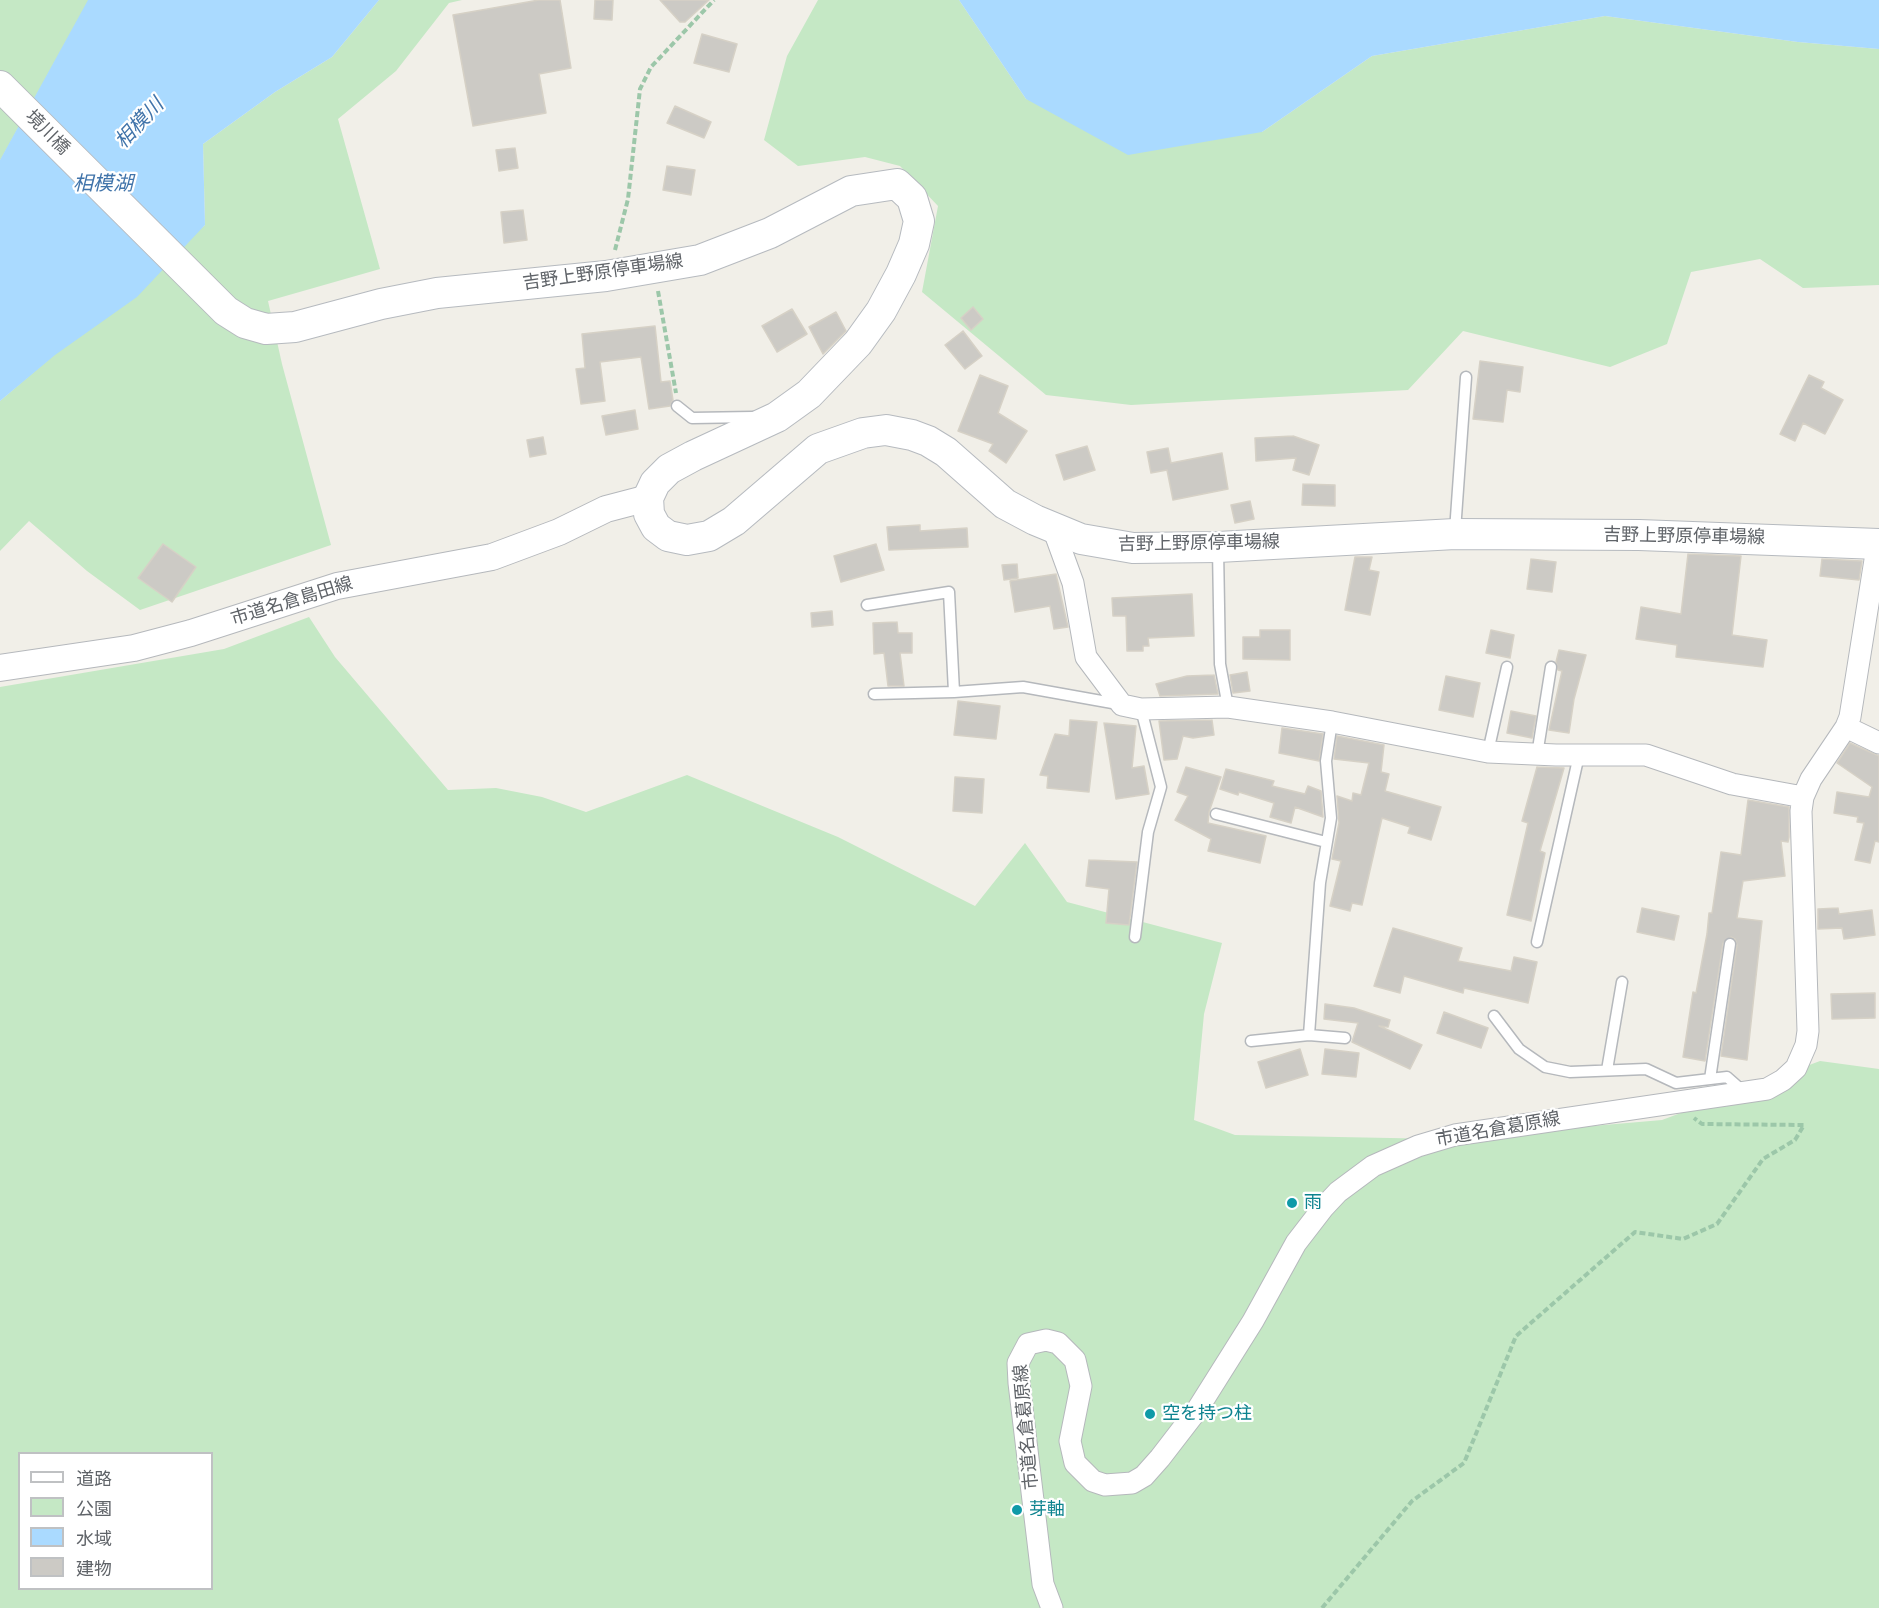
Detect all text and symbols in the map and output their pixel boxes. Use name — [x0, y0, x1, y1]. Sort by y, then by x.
water label: 相模川 — [111, 94, 169, 154]
street label: 境川橋 — [20, 106, 74, 160]
water label: 相模湖 — [73, 173, 133, 197]
street label: 吉野上野原停車場線 — [521, 251, 685, 295]
street label: 吉野上野原停車場線 — [1603, 525, 1765, 549]
street label: 吉野上野原停車場線 — [1118, 532, 1280, 556]
street label: 市道名倉島田線 — [229, 573, 355, 631]
street label: 市道名倉葛原線 — [1434, 1108, 1562, 1152]
place label: 雨 — [1304, 1192, 1322, 1214]
marker: 雨 — [1285, 1196, 1299, 1210]
street label: 市道名倉葛原線 — [1011, 1363, 1043, 1491]
place label: 空を持つ柱 — [1162, 1403, 1252, 1425]
marker: 空を持つ柱 — [1143, 1407, 1157, 1421]
legend — [18, 1452, 213, 1590]
text: 道路 — [76, 1468, 112, 1489]
text: 公園 — [76, 1498, 112, 1519]
place label: 芽軸 — [1029, 1499, 1065, 1521]
marker: 芽軸 — [1010, 1503, 1024, 1517]
text: 水域 — [76, 1528, 112, 1549]
text: 建物 — [76, 1558, 112, 1579]

